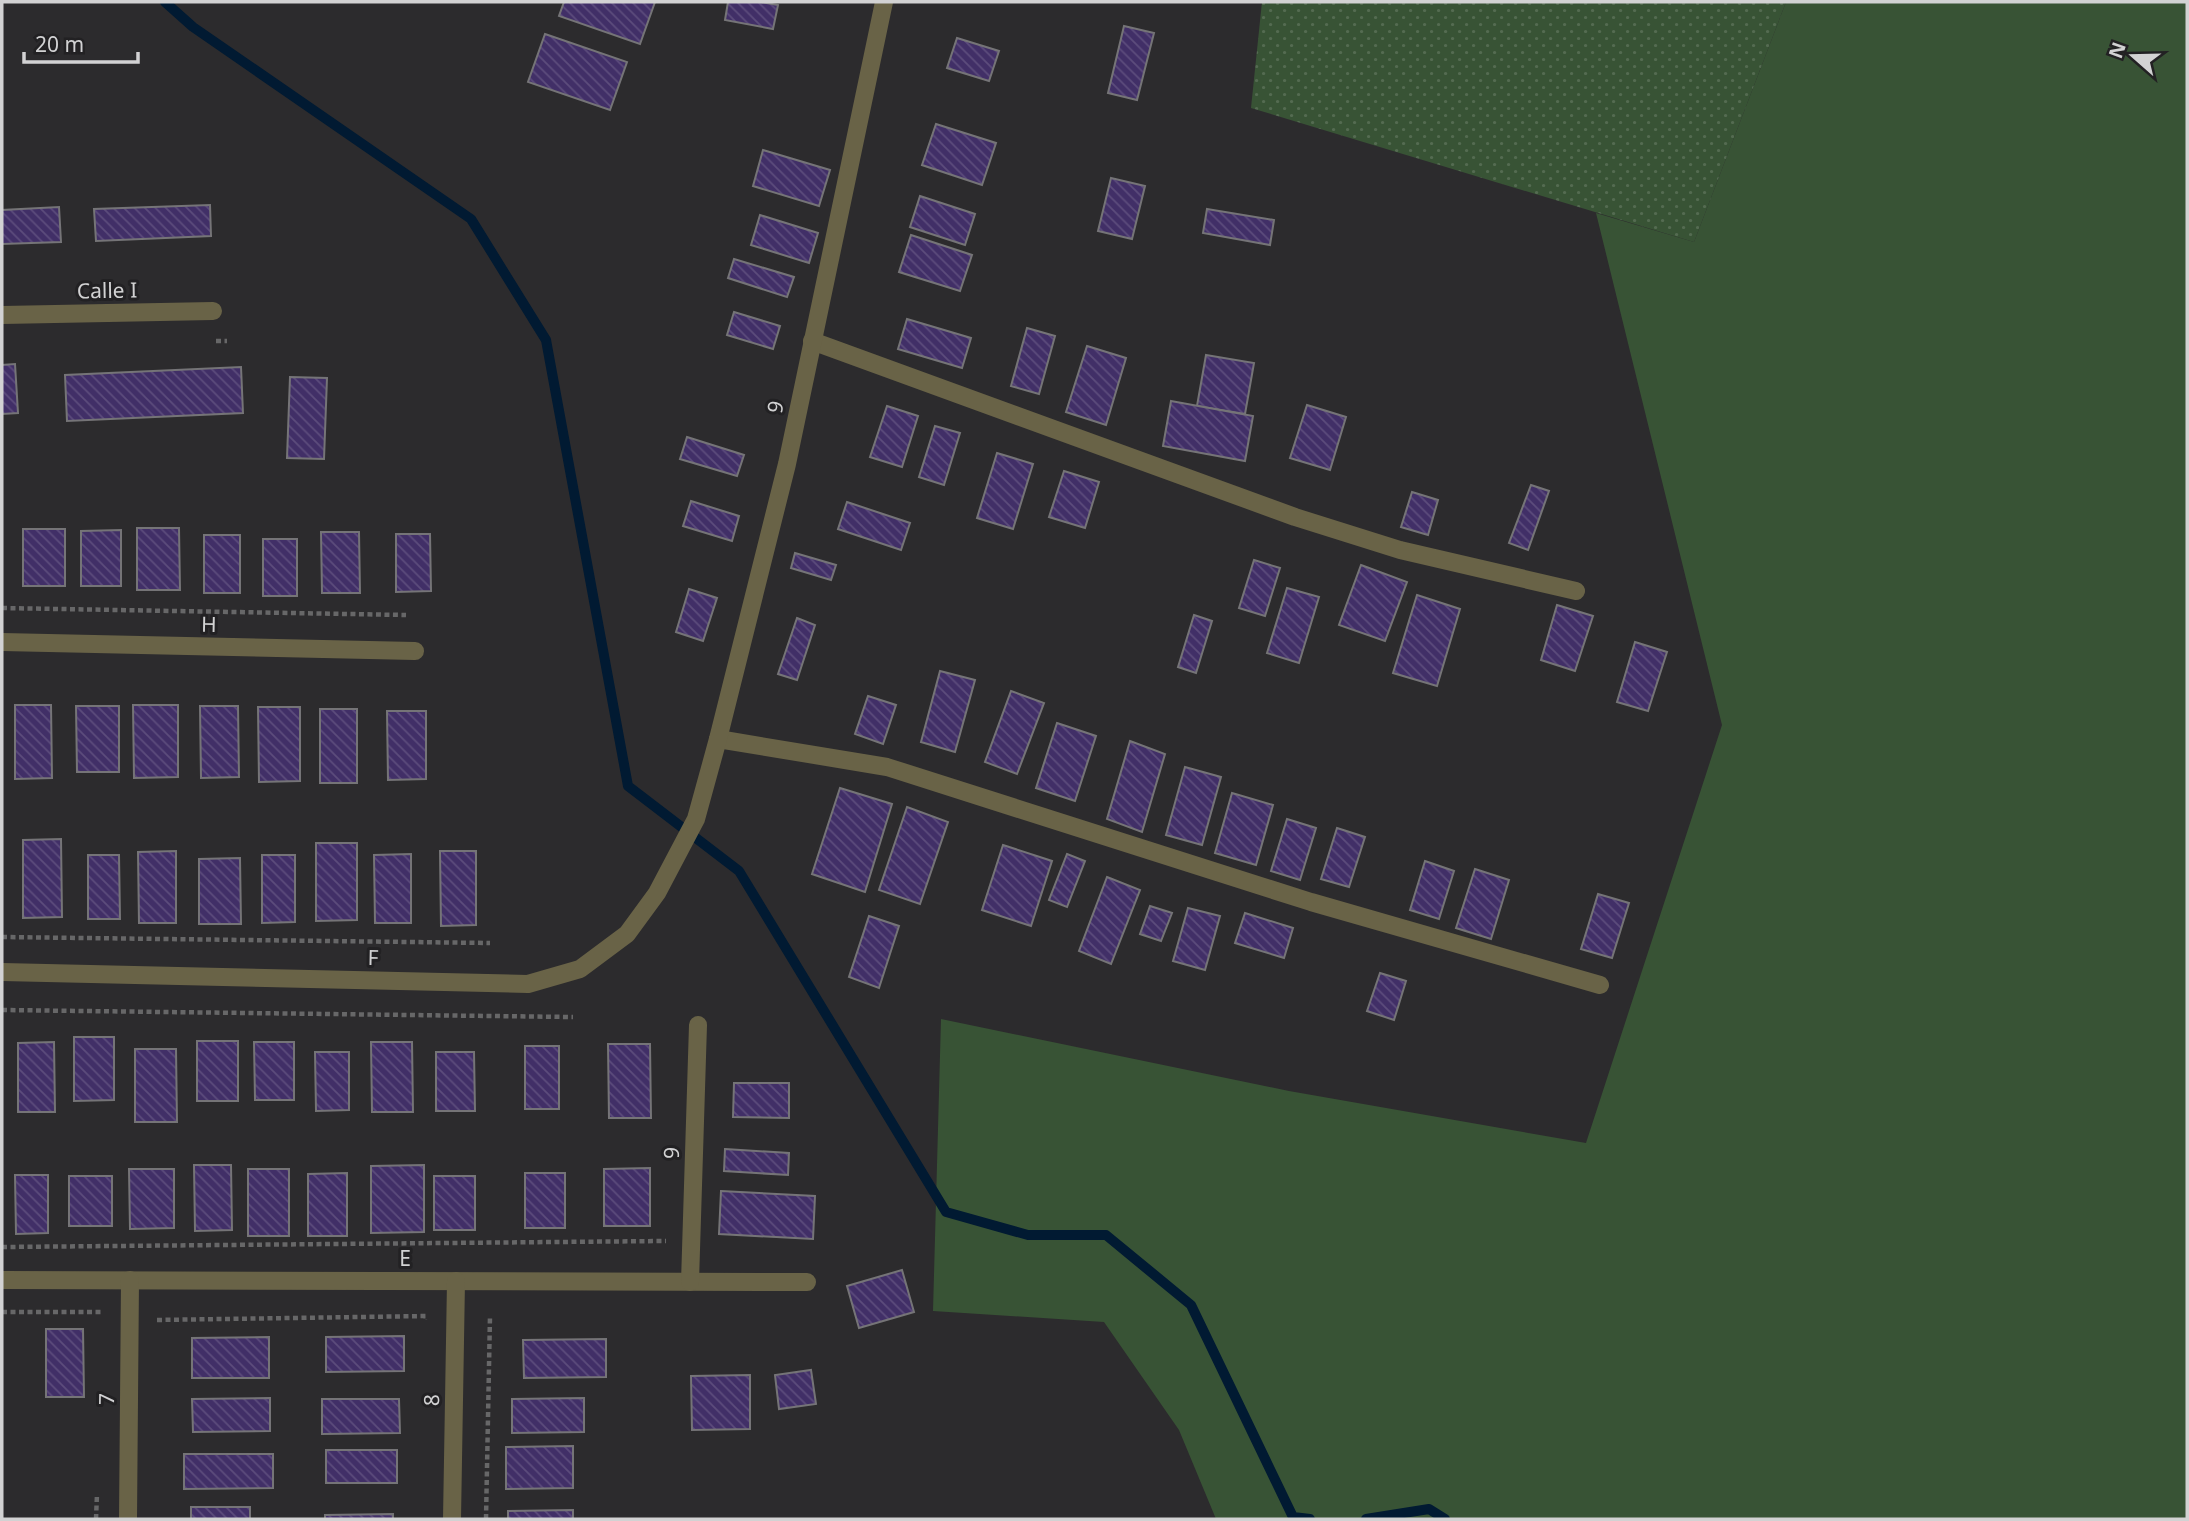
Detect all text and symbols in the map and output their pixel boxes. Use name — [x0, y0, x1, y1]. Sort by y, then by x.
scale bar — [24, 21, 138, 65]
north arrow — [2098, 21, 2168, 91]
text: 20 m — [35, 30, 84, 58]
text: N — [2102, 38, 2132, 62]
street label: Calle I — [77, 275, 137, 305]
street label: 9 — [760, 398, 790, 416]
street label: H — [201, 610, 217, 638]
street label: F — [367, 943, 379, 971]
street label: 9 — [657, 1147, 685, 1159]
street label: E — [399, 1244, 411, 1272]
street label: 7 — [92, 1393, 120, 1405]
street label: 8 — [417, 1394, 445, 1406]

